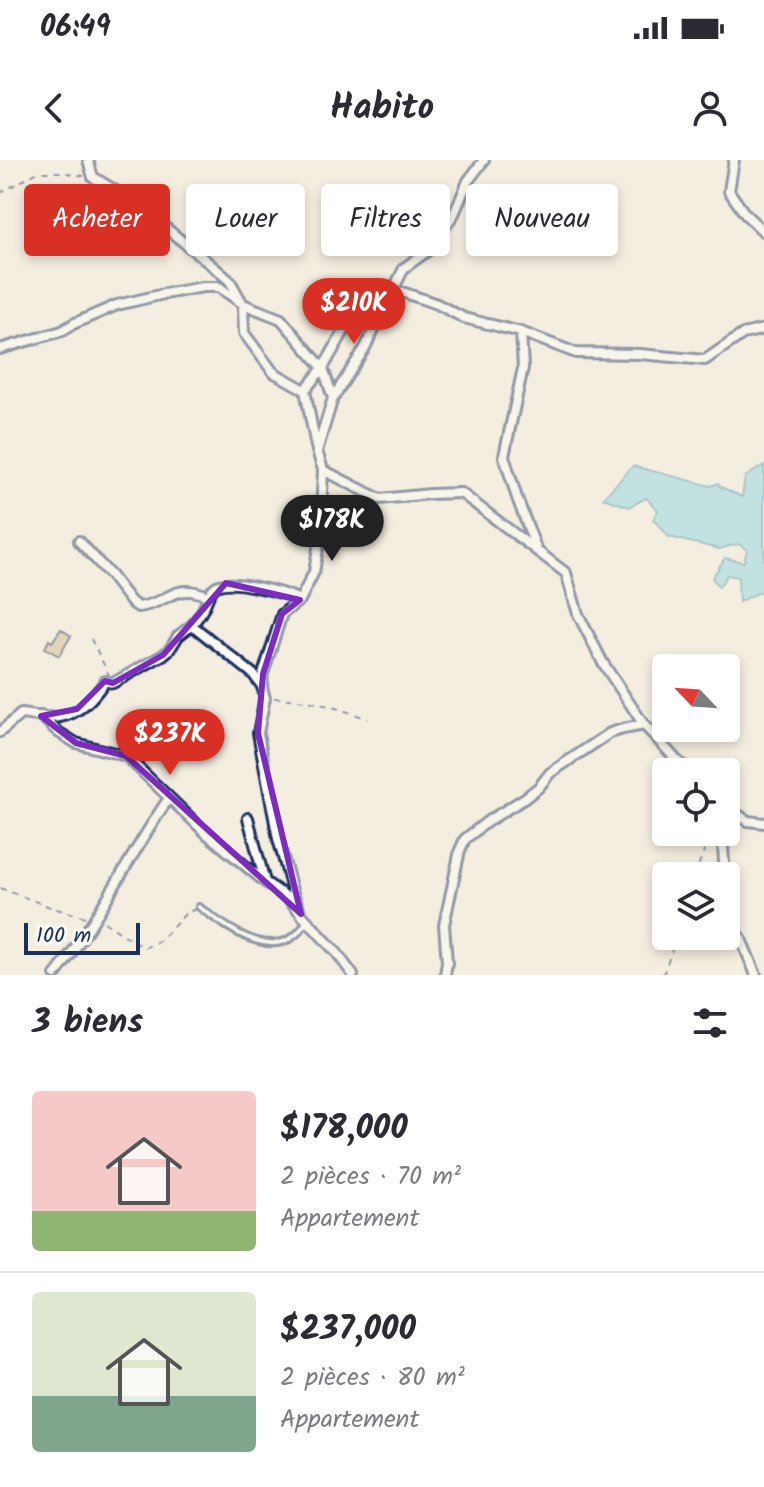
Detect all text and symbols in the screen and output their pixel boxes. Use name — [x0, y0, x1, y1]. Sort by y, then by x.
text: 06:49 — [40, 4, 111, 52]
text: Habito — [330, 80, 434, 137]
icon: back — [32, 86, 76, 130]
icon: person — [688, 86, 732, 130]
chip: Acheter — [24, 184, 170, 256]
chip: Louer — [186, 184, 305, 256]
chip: Filtres — [321, 184, 450, 256]
chip: Nouveau — [466, 184, 618, 256]
pin: $210K — [298, 278, 410, 346]
text: $210K — [320, 283, 388, 325]
pin: $178K — [276, 495, 388, 563]
text: $178K — [299, 500, 365, 542]
north arrow — [652, 654, 740, 742]
map controls — [652, 654, 740, 950]
pin: $237K — [114, 709, 226, 777]
text: $237K — [134, 714, 206, 756]
button: locate — [652, 758, 740, 846]
button: layers — [652, 862, 740, 950]
scale bar — [24, 919, 140, 955]
text: 100 m — [36, 919, 91, 954]
text: 3 biens — [32, 996, 143, 1050]
icon: filters — [688, 1001, 732, 1045]
text: $178,000 — [280, 1102, 408, 1156]
icon: home — [96, 1123, 192, 1219]
text: 2 pièces · 70 m² — [280, 1156, 461, 1198]
text: Appartement — [280, 1198, 420, 1240]
text: $237,000 — [280, 1303, 416, 1357]
icon: home — [96, 1324, 192, 1420]
text: 2 pièces · 80 m² — [280, 1357, 465, 1399]
text: Appartement — [280, 1399, 420, 1441]

